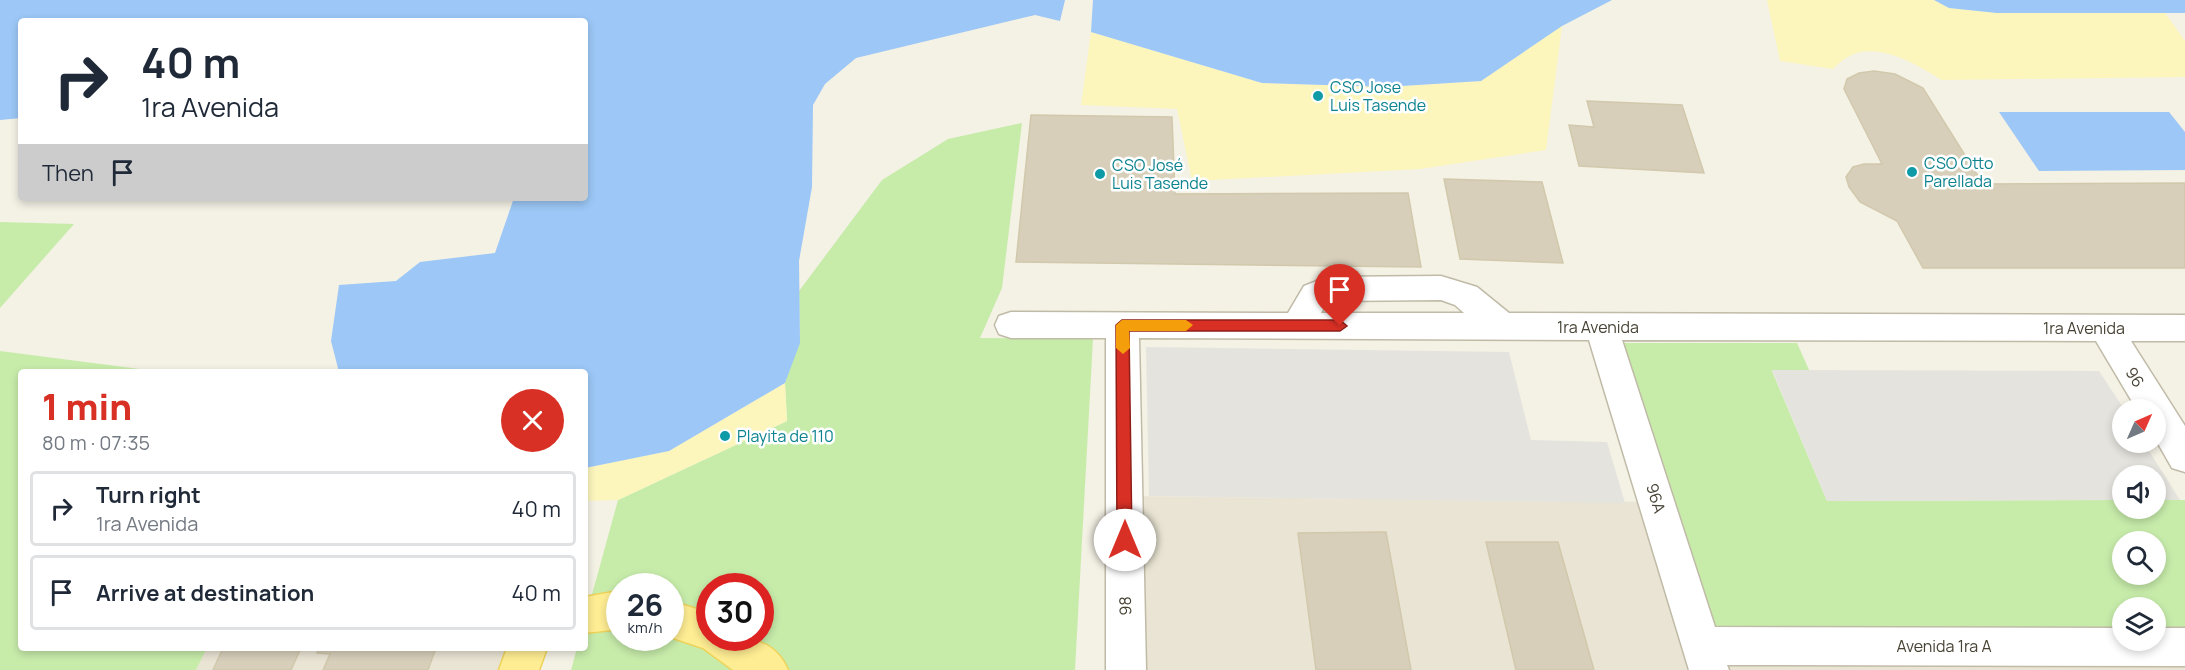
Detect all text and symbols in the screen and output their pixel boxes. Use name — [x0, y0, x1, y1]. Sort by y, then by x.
text: 40 m — [141, 33, 240, 91]
icon: right — [42, 42, 120, 120]
place label: CSO Jose Luis Tasende — [1330, 76, 1426, 116]
text: 1ra Avenida — [141, 88, 279, 125]
marker: CSO Jose Luis Tasende — [1311, 89, 1325, 103]
place label: CSO Otto Parellada — [1924, 152, 1993, 192]
place label: CSO José Luis Tasende — [1112, 154, 1208, 194]
icon: arrive — [106, 156, 139, 189]
text: Then — [42, 158, 94, 188]
marker: CSO Otto Parellada — [1905, 165, 1919, 179]
marker: CSO José Luis Tasende — [1093, 167, 1107, 181]
pin — [1314, 264, 1365, 326]
icon: arrive — [1323, 273, 1356, 306]
street label: 1ra Avenida — [1557, 316, 1639, 338]
street label: 1ra Avenida — [2043, 317, 2125, 339]
street label: 96 — [2120, 363, 2150, 391]
text: 1 min — [42, 382, 132, 431]
button: close — [501, 389, 564, 452]
north arrow — [2112, 399, 2166, 453]
map controls — [2112, 399, 2166, 651]
place label: Playita de 110 — [737, 425, 834, 447]
text: 80 m · 07:35 — [42, 429, 150, 456]
marker: Playita de 110 — [718, 429, 732, 443]
button: sound — [2112, 465, 2166, 519]
text: Turn right — [96, 480, 201, 510]
street label: 96A — [1641, 480, 1671, 516]
icon: right — [45, 492, 78, 525]
text: 40 m — [512, 494, 561, 524]
position arrow — [1093, 508, 1157, 572]
text: 1ra Avenida — [96, 510, 198, 537]
button: search — [2112, 531, 2166, 585]
speed limit sign: 30 — [696, 573, 774, 651]
icon: arrive — [45, 576, 78, 609]
text: Arrive at destination — [96, 578, 314, 608]
text: 40 m — [512, 578, 561, 608]
text: 26 — [627, 584, 663, 625]
street label: 98 — [1114, 596, 1136, 616]
button: layers — [2112, 597, 2166, 651]
text: km/h — [628, 617, 662, 638]
street label: Avenida 1ra A — [1896, 635, 1992, 657]

